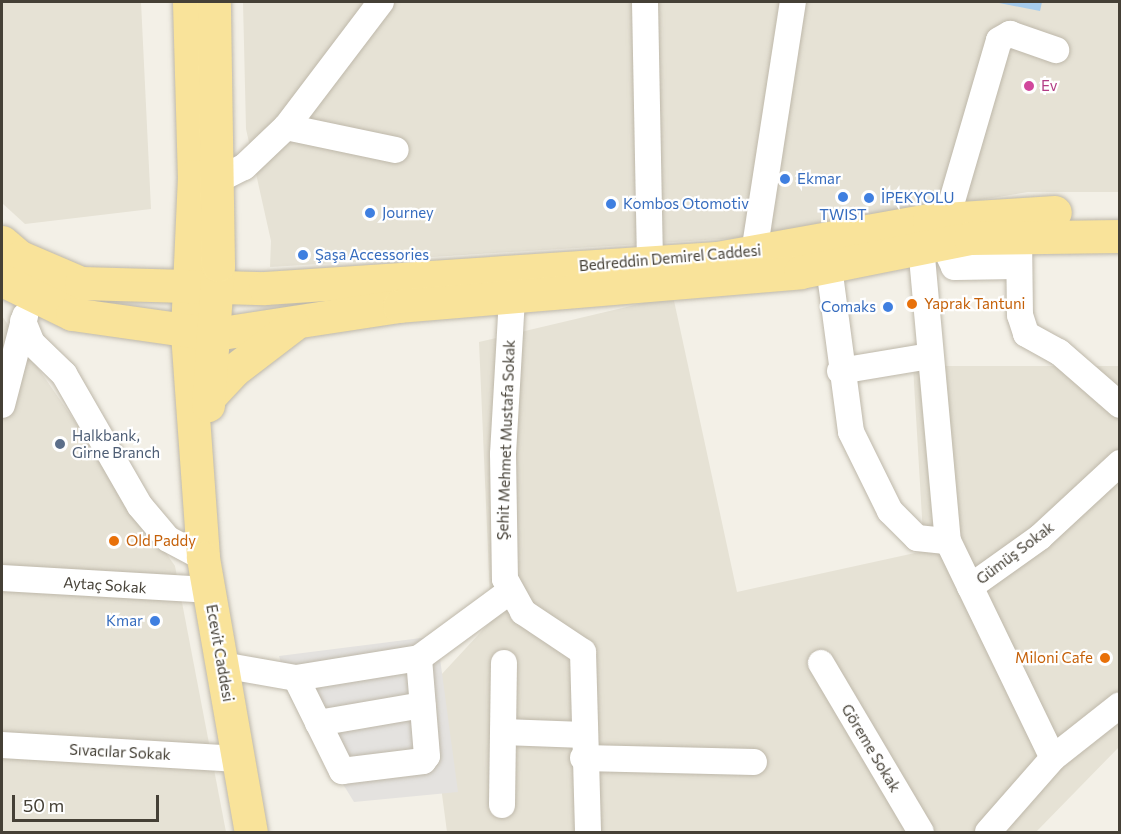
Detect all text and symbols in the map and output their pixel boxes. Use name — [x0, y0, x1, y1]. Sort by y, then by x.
place label: Ev — [1041, 77, 1057, 95]
marker: Ev — [1022, 79, 1036, 93]
place label: Ekmar — [797, 170, 841, 188]
marker: Ekmar — [778, 172, 792, 186]
place label: İPEKYOLU — [881, 189, 954, 207]
marker: TWIST — [836, 190, 850, 204]
marker: İPEKYOLU — [862, 191, 876, 205]
place label: Kombos Otomotiv — [623, 195, 749, 213]
marker: Kombos Otomotiv — [604, 197, 618, 211]
place label: Journey — [382, 204, 434, 222]
marker: Journey — [363, 206, 377, 220]
place label: TWIST — [819, 206, 867, 224]
street label: Bedreddin Demirel Caddesi — [578, 241, 762, 275]
place label: Şaşa Accessories — [315, 246, 429, 264]
marker: Şaşa Accessories — [296, 248, 310, 262]
place label: Yaprak Tantuni — [924, 295, 1025, 313]
marker: Yaprak Tantuni — [905, 297, 919, 311]
place label: Comaks — [821, 298, 876, 316]
marker: Comaks — [881, 300, 895, 314]
street label: Şehit Mehmet Mustafa Sokak — [494, 339, 518, 541]
place label: Halkbank, Girne Branch — [72, 426, 160, 461]
marker: Halkbank, Girne Branch — [53, 437, 67, 451]
street label: Gümüş Sokak — [973, 518, 1057, 588]
place label: Old Paddy — [126, 532, 196, 550]
marker: Old Paddy — [107, 534, 121, 548]
street label: Aytaç Sokak — [63, 573, 147, 597]
street label: Ecevit Caddesi — [203, 603, 237, 703]
place label: Kmar — [106, 612, 143, 630]
marker: Kmar — [148, 614, 162, 628]
place label: Miloni Cafe — [1015, 649, 1093, 667]
marker: Miloni Cafe — [1098, 651, 1112, 665]
street label: Göreme Sokak — [838, 701, 904, 795]
street label: Sıvacılar Sokak — [69, 740, 171, 764]
scale bar — [15, 783, 162, 821]
text: 50 m — [23, 794, 64, 816]

